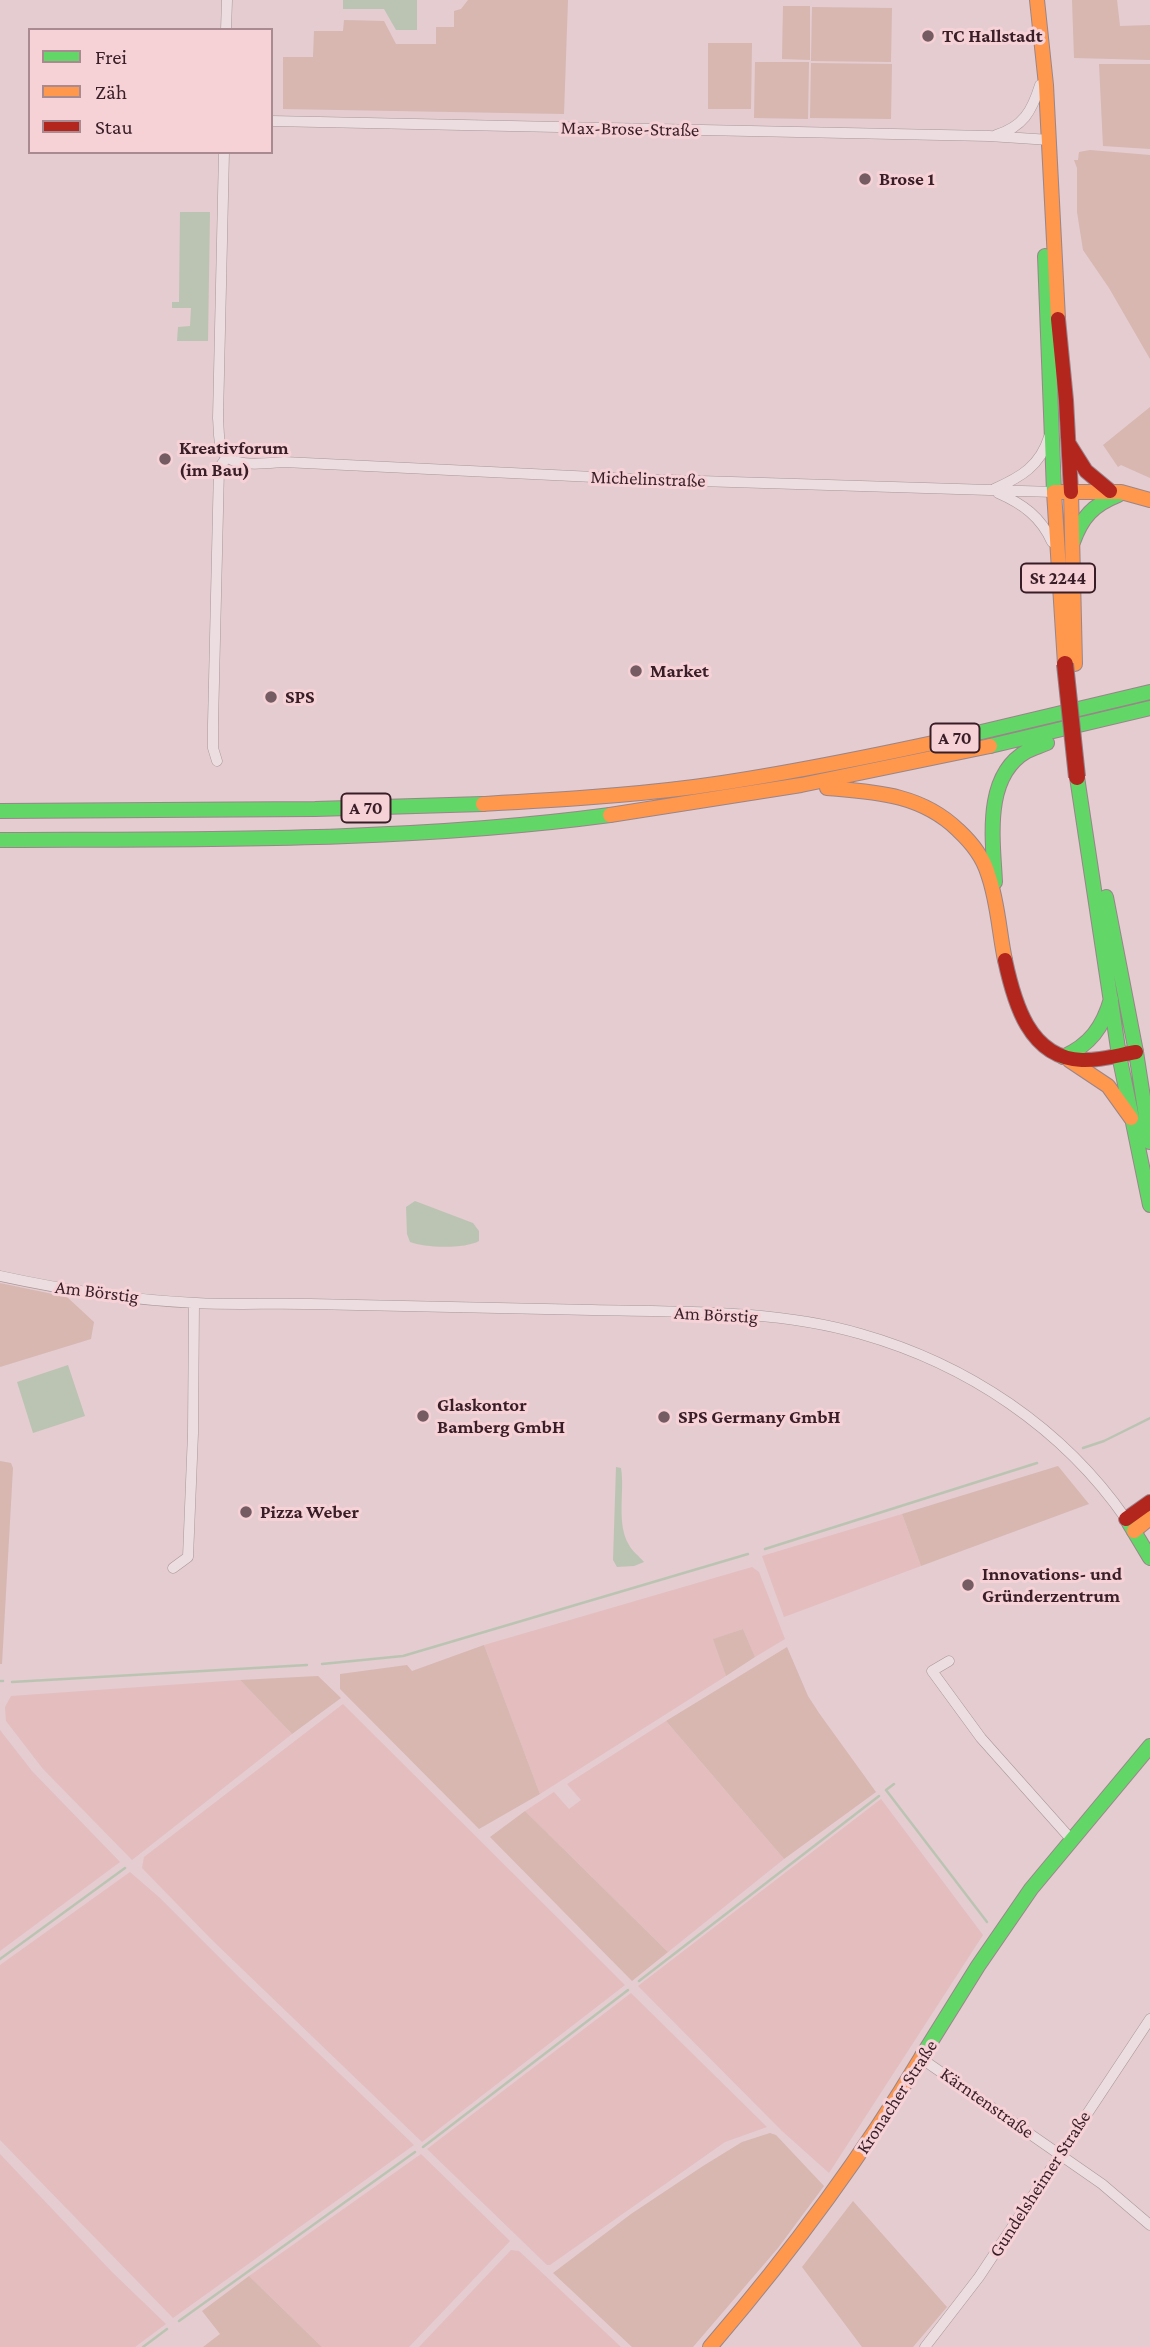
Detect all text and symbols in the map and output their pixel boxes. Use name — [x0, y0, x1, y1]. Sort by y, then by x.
place label: TC Hallstadt — [942, 25, 1043, 47]
legend — [28, 28, 273, 154]
marker: TC Hallstadt — [920, 28, 936, 44]
text: Frei — [95, 45, 127, 69]
text: Zäh — [95, 80, 127, 104]
text: Stau — [95, 115, 133, 139]
street label: Max-Brose-Straße — [561, 116, 699, 142]
place label: Brose 1 — [879, 168, 935, 190]
marker: Brose 1 — [857, 171, 873, 187]
place label: Kreativforum (im Bau) — [179, 437, 289, 481]
marker: Kreativforum (im Bau) — [157, 451, 173, 467]
street label: Michelinstraße — [590, 466, 706, 492]
road number: St 2244 — [1021, 564, 1095, 592]
place label: Market — [650, 660, 709, 682]
marker: Market — [628, 663, 644, 679]
place label: SPS — [285, 686, 315, 708]
marker: SPS — [263, 689, 279, 705]
road number: A 70 — [930, 724, 979, 752]
road number: A 70 — [342, 794, 390, 822]
street label: Am Börstig — [54, 1276, 140, 1308]
street label: Am Börstig — [673, 1301, 759, 1329]
place label: Glaskontor Bamberg GmbH — [437, 1394, 565, 1438]
place label: SPS Germany GmbH — [678, 1406, 841, 1428]
marker: Glaskontor Bamberg GmbH — [415, 1408, 431, 1424]
marker: SPS Germany GmbH — [656, 1409, 672, 1425]
place label: Pizza Weber — [260, 1501, 359, 1523]
marker: Pizza Weber — [238, 1504, 254, 1520]
place label: Innovations- und Gründerzentrum — [982, 1563, 1122, 1607]
marker: Innovations- und Gründerzentrum — [960, 1577, 976, 1593]
street label: Kronacher Straße — [852, 2036, 942, 2158]
street label: Kärntenstraße — [936, 2062, 1038, 2144]
street label: Gundelsheimer Straße — [984, 2107, 1096, 2261]

